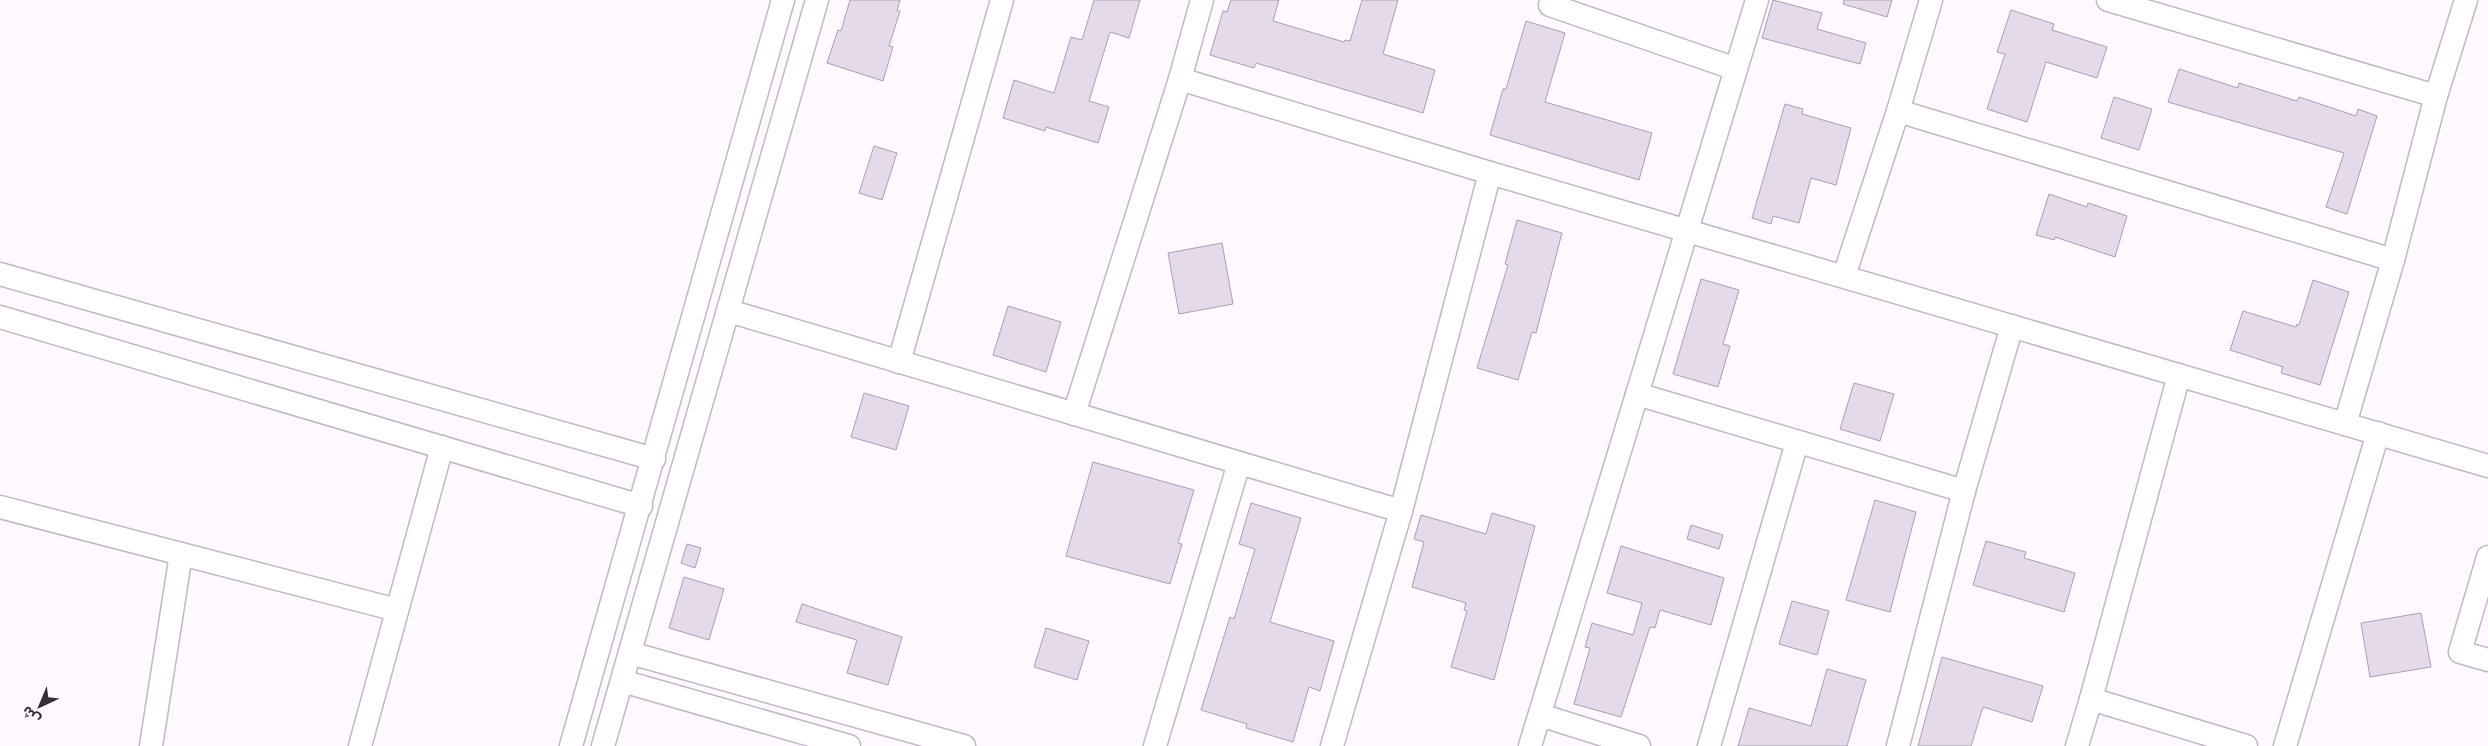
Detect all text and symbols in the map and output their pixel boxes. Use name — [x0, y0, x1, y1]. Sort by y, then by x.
north arrow — [15, 681, 65, 731]
text: ش — [16, 701, 45, 730]

